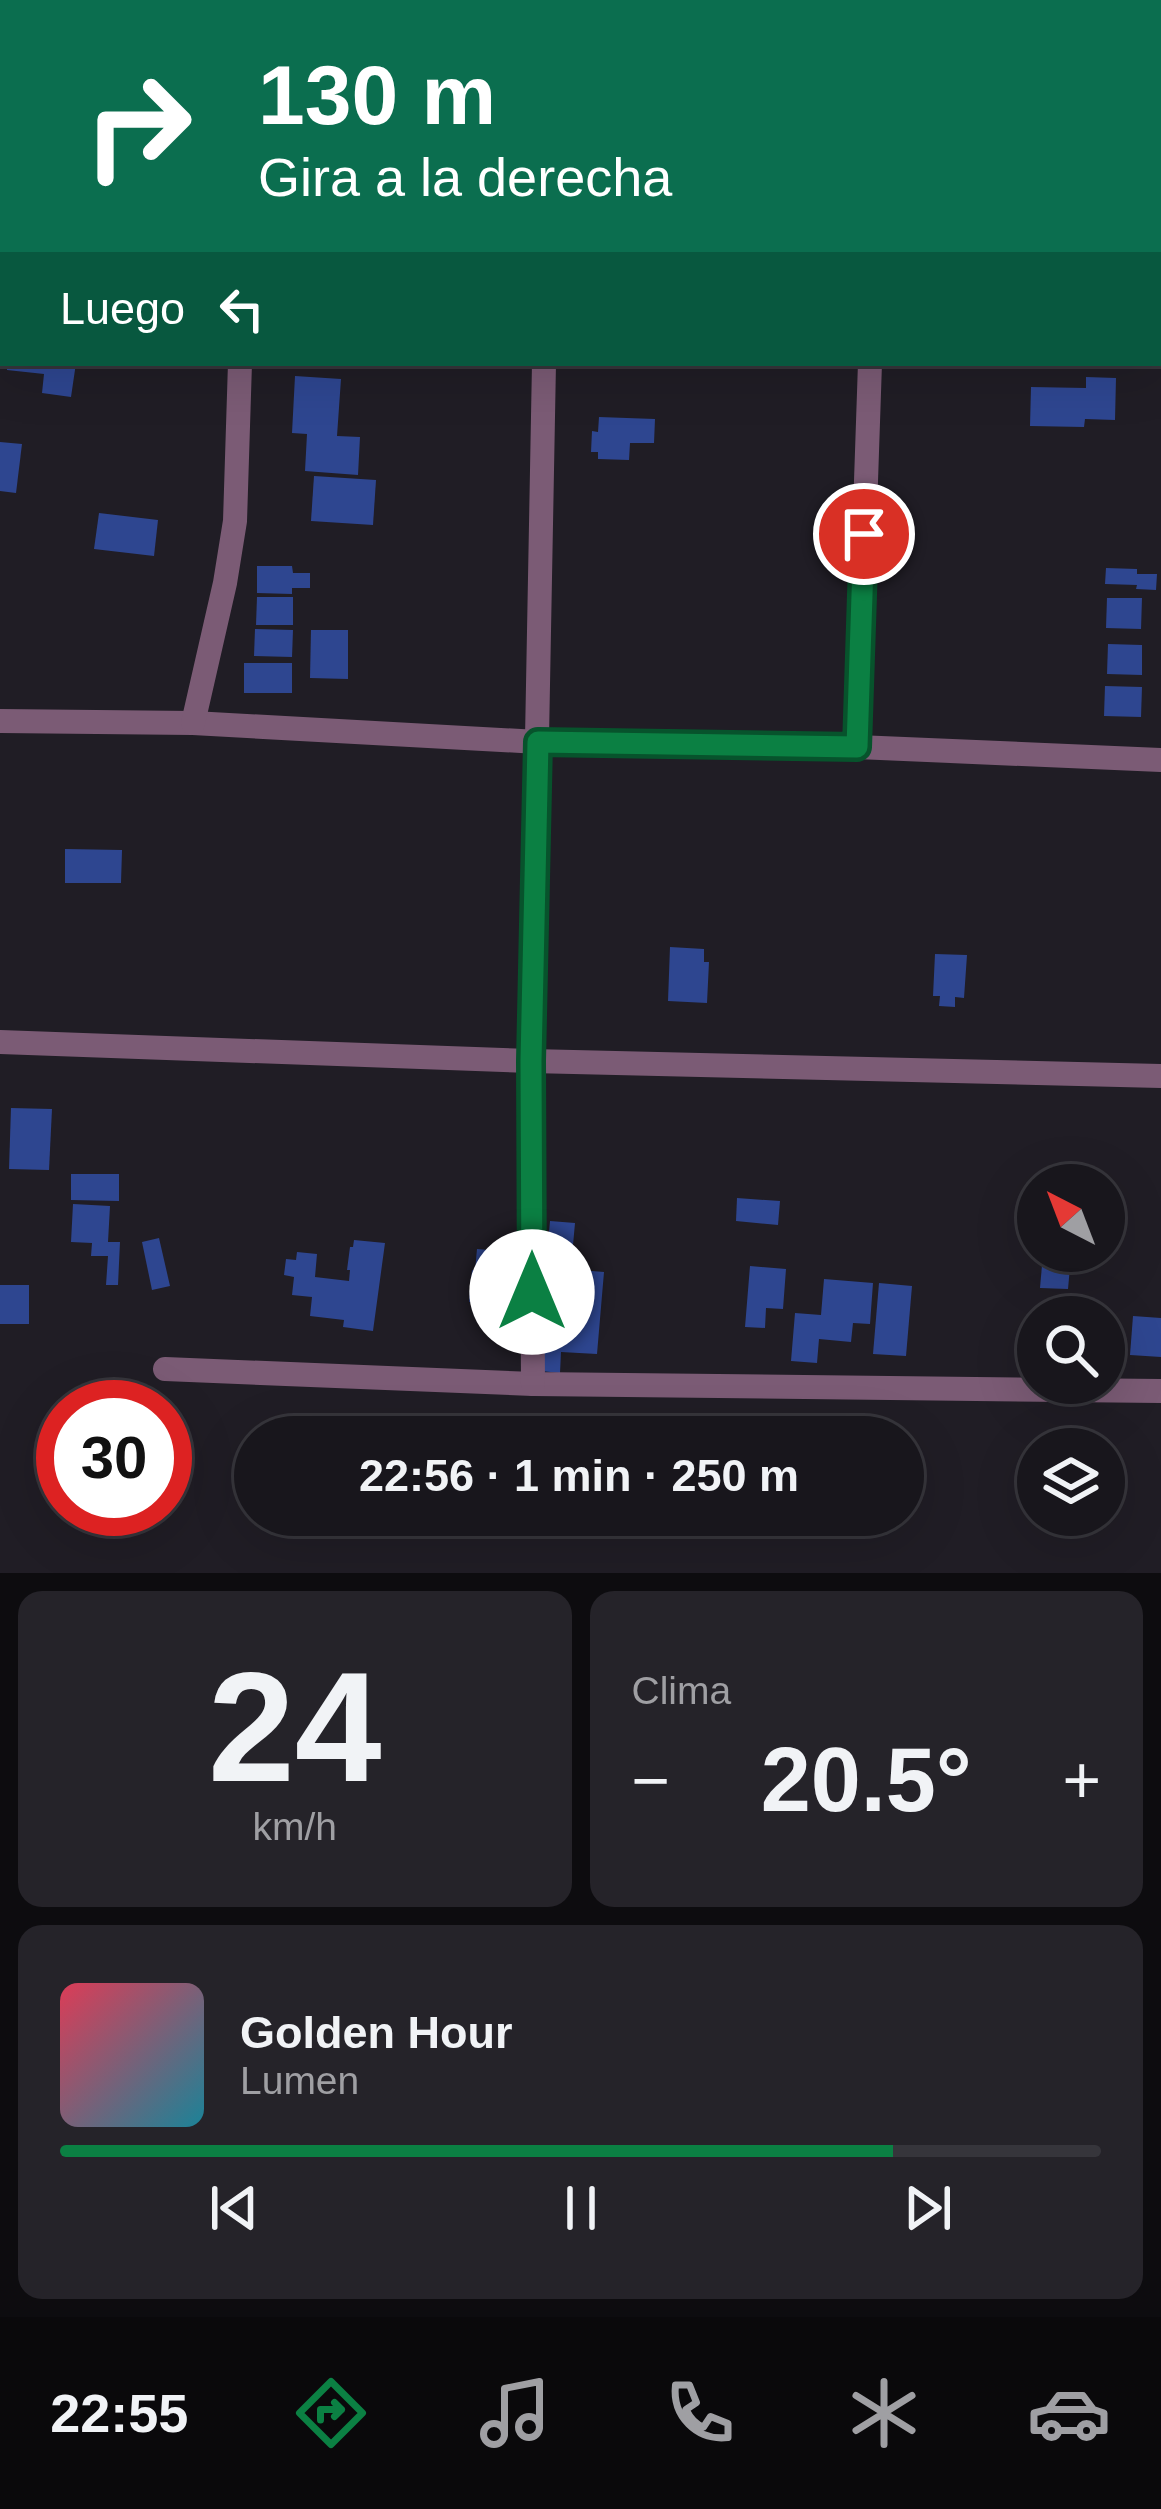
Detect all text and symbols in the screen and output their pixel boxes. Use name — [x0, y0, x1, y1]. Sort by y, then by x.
icon: right — [60, 48, 216, 204]
text: 130 m — [258, 48, 496, 142]
text: Gira a la derecha — [258, 147, 672, 207]
icon: left — [209, 276, 275, 342]
text: Luego — [60, 283, 185, 334]
pin — [813, 483, 915, 585]
icon: arrive — [831, 501, 897, 567]
north arrow — [1017, 1164, 1125, 1272]
map controls — [1017, 1164, 1125, 1536]
position arrow — [469, 1229, 595, 1355]
button: search — [1017, 1296, 1125, 1404]
speed limit sign: 30 — [36, 1380, 192, 1536]
button: layers — [1017, 1428, 1125, 1536]
text: 22:56 · 1 min · 250 m — [359, 1450, 799, 1501]
text: 24 — [208, 1640, 382, 1814]
text: Clima — [632, 1669, 731, 1712]
text: 20.5° — [761, 1730, 972, 1830]
text: − — [632, 1743, 670, 1817]
text: + — [1062, 1743, 1101, 1817]
text: km/h — [252, 1805, 337, 1848]
text: Golden Hour — [240, 2007, 512, 2058]
text: Lumen — [240, 2059, 359, 2102]
icon: previous — [201, 2175, 267, 2241]
icon: pause — [548, 2175, 614, 2241]
icon: next — [895, 2175, 961, 2241]
icon: directions — [289, 2371, 373, 2455]
icon: music — [473, 2371, 557, 2455]
icon: phone — [658, 2371, 742, 2455]
icon: climate — [842, 2371, 926, 2455]
icon: car — [1027, 2371, 1111, 2455]
text: 22:55 — [50, 2383, 188, 2443]

